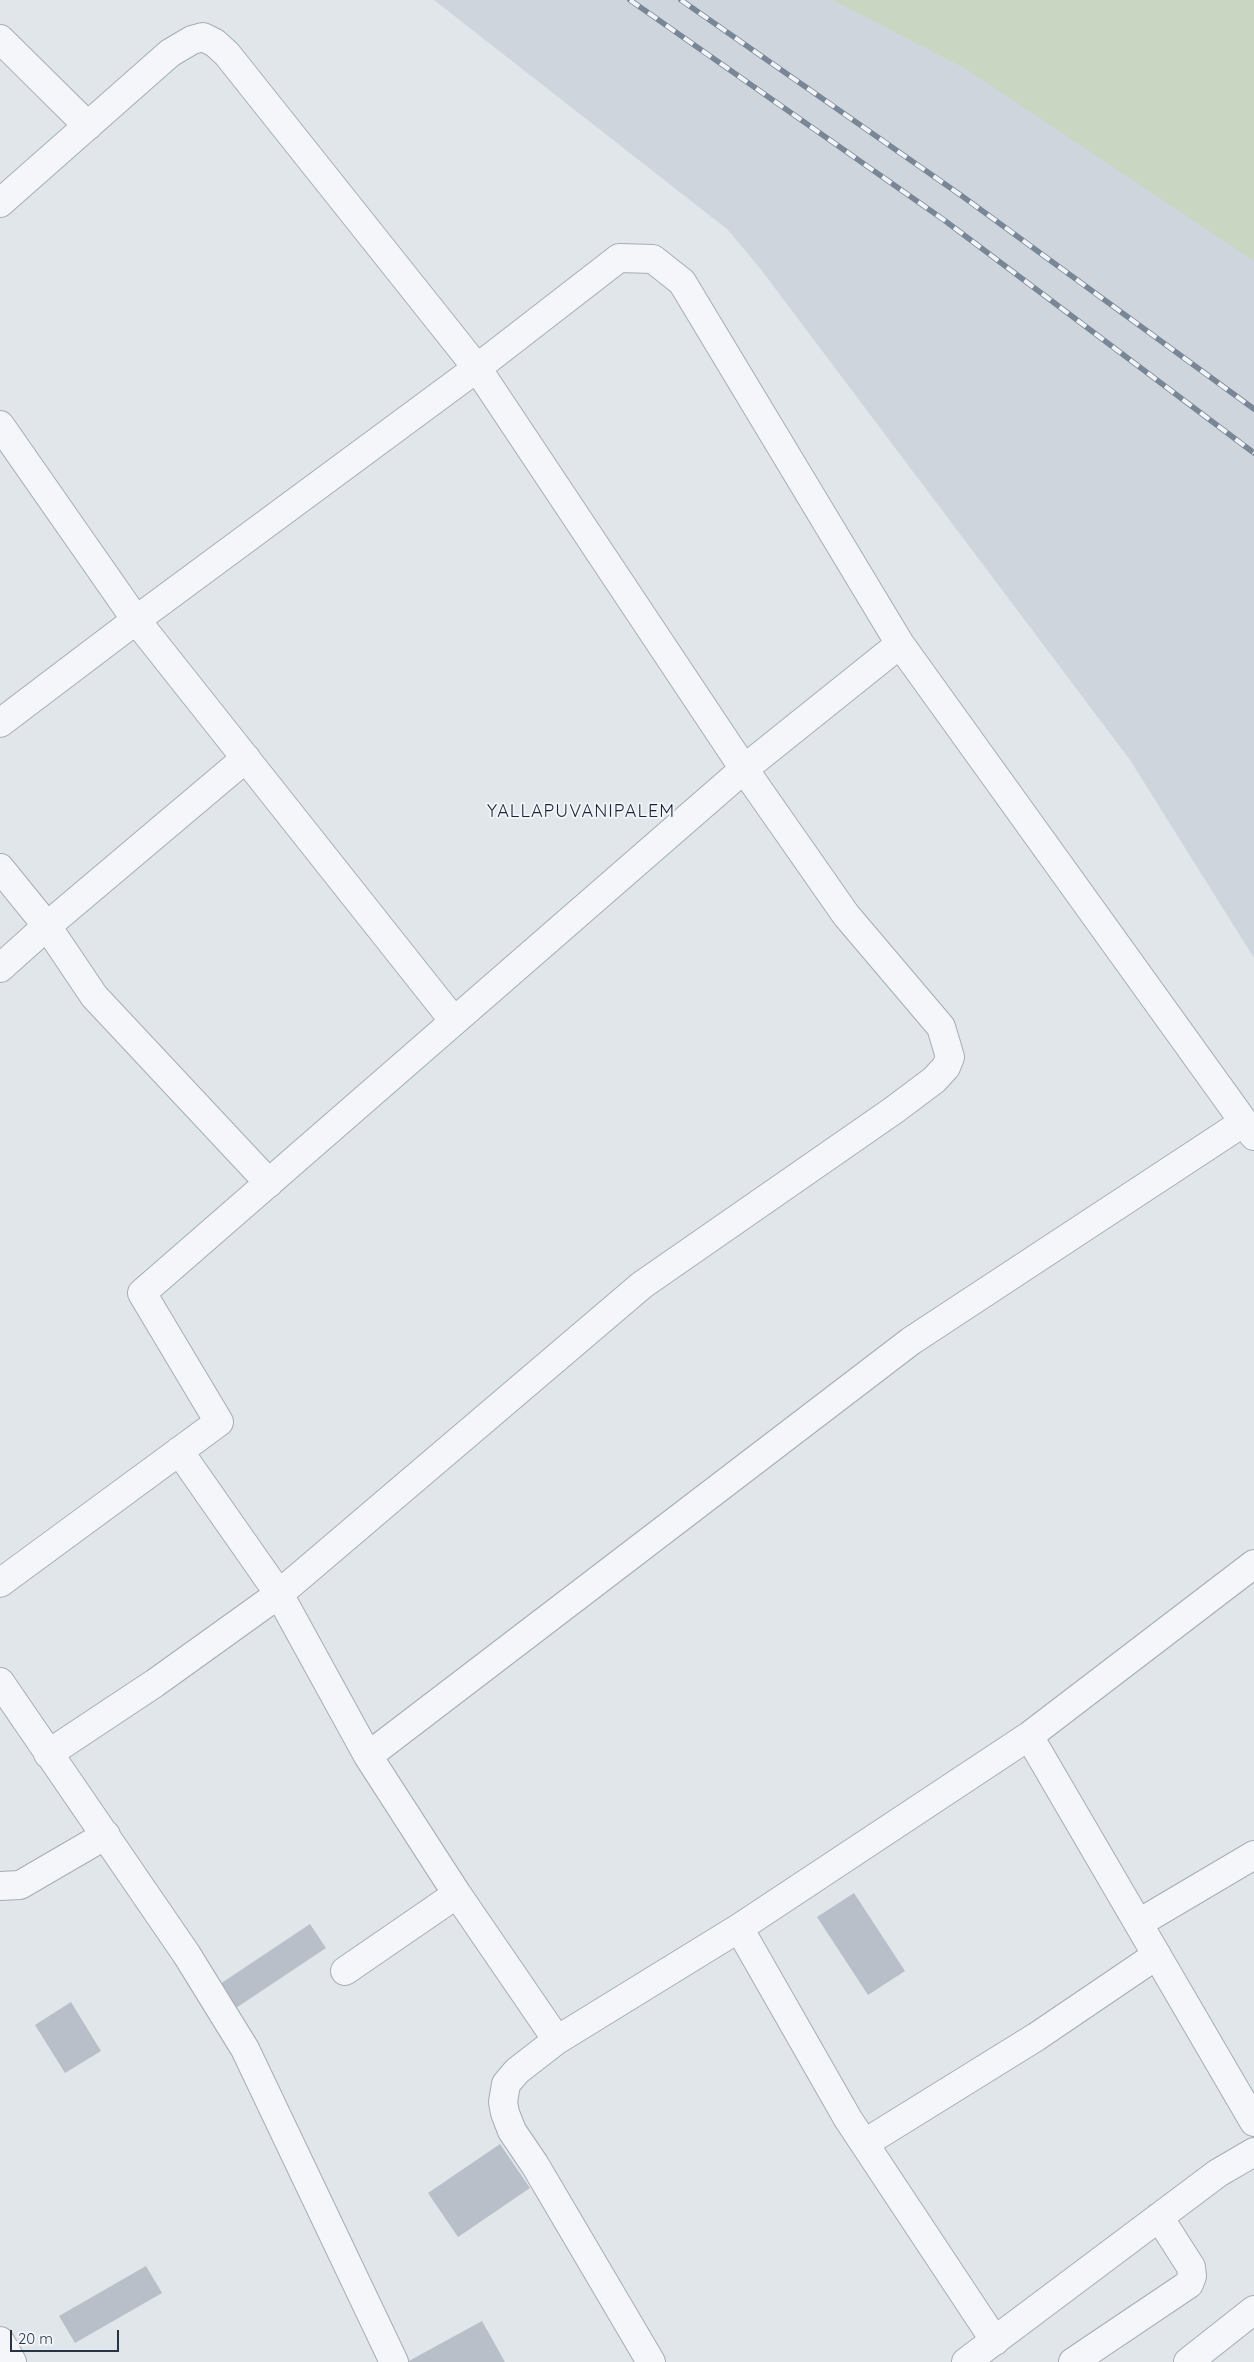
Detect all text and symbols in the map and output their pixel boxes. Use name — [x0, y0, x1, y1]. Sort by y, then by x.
district label: YALLAPUVANIPALEM — [485, 801, 677, 823]
scale bar — [12, 2320, 121, 2352]
text: 20 m — [18, 2329, 53, 2348]

